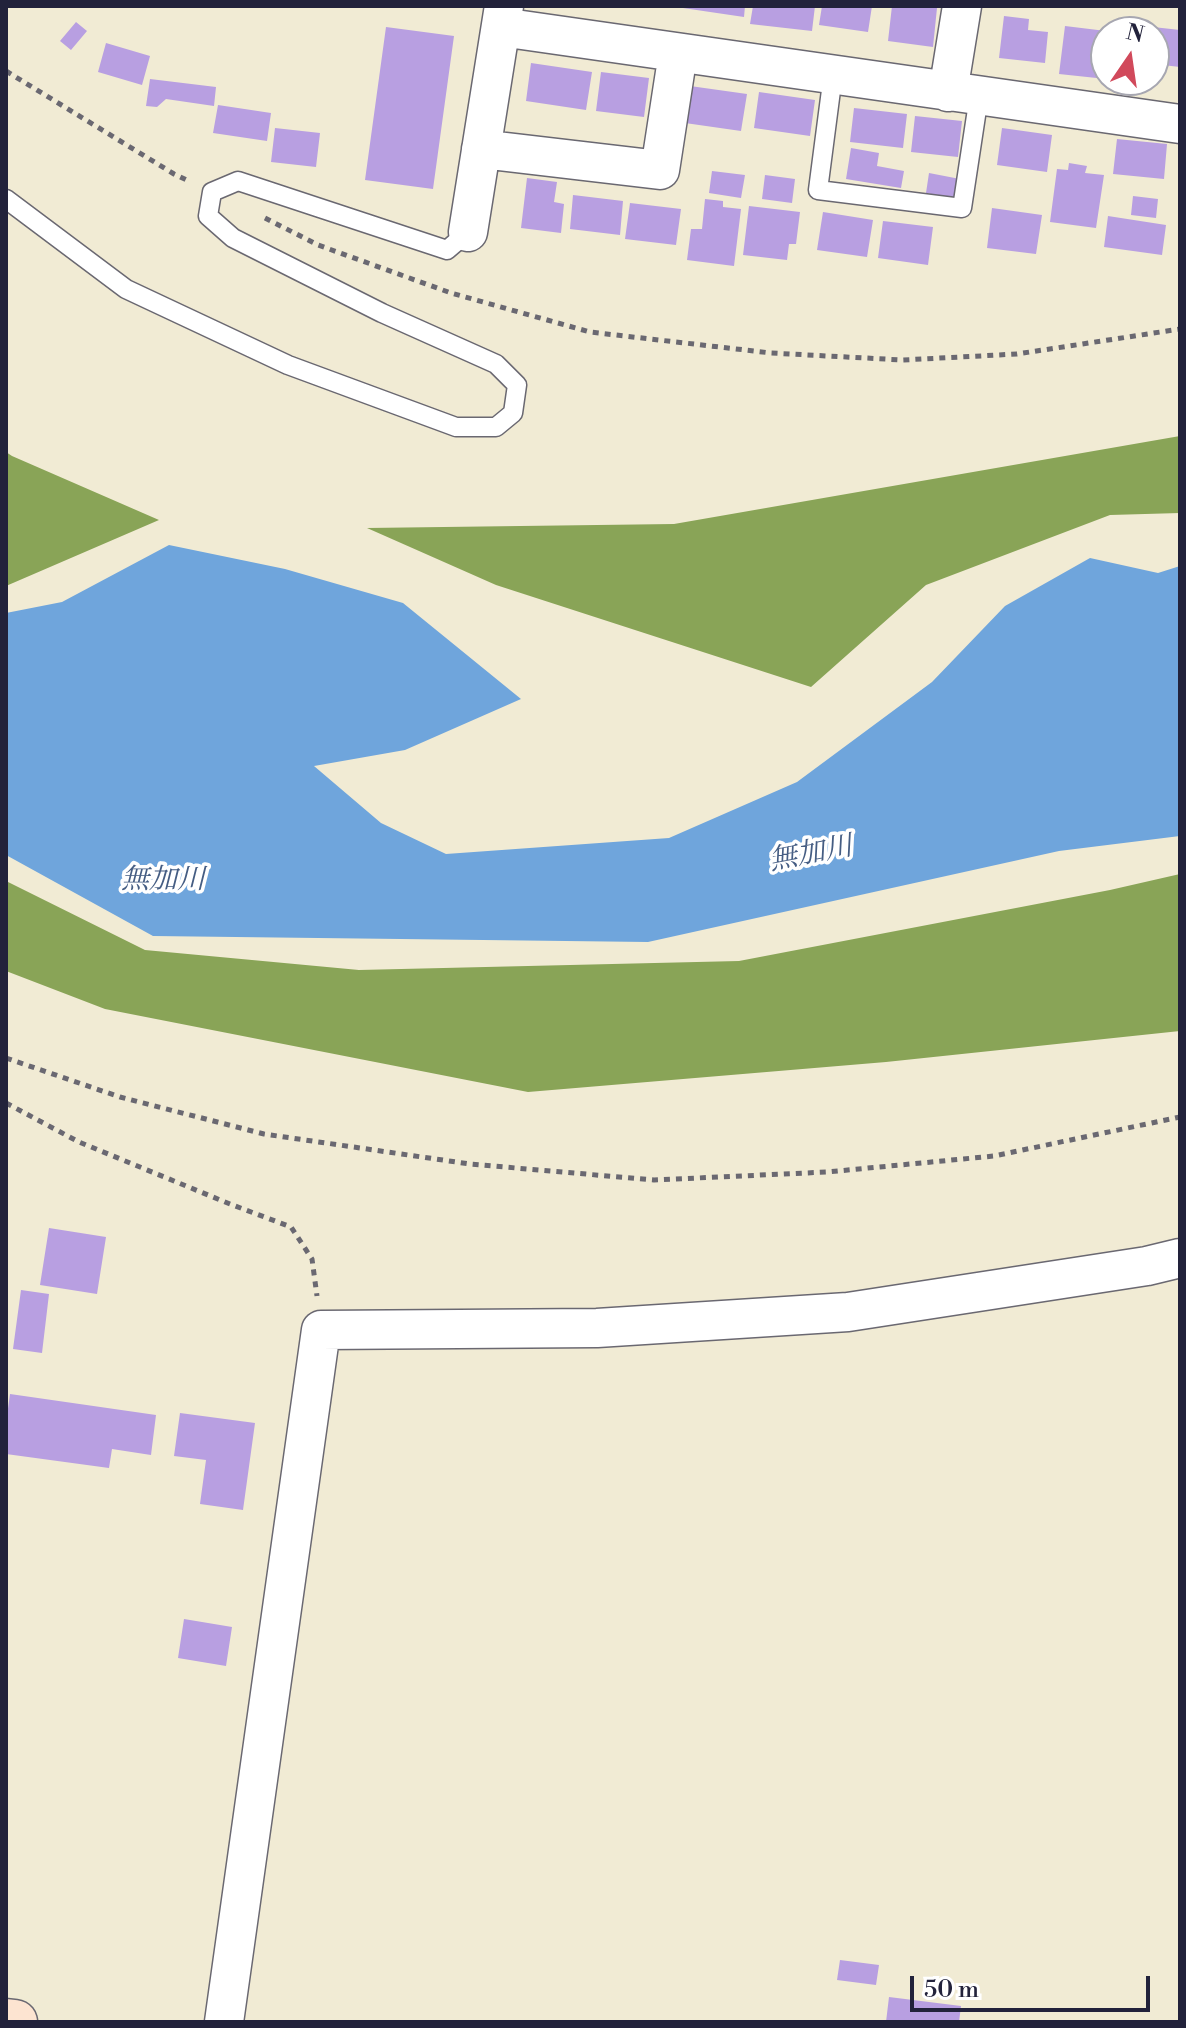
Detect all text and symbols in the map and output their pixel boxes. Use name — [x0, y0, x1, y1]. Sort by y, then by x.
north arrow — [1090, 16, 1170, 96]
text: N — [1124, 19, 1147, 49]
water label: 無加川 — [767, 830, 855, 880]
water label: 無加川 — [121, 864, 205, 898]
scale bar — [914, 1960, 1154, 2010]
text: 50 m — [924, 1975, 979, 2005]

